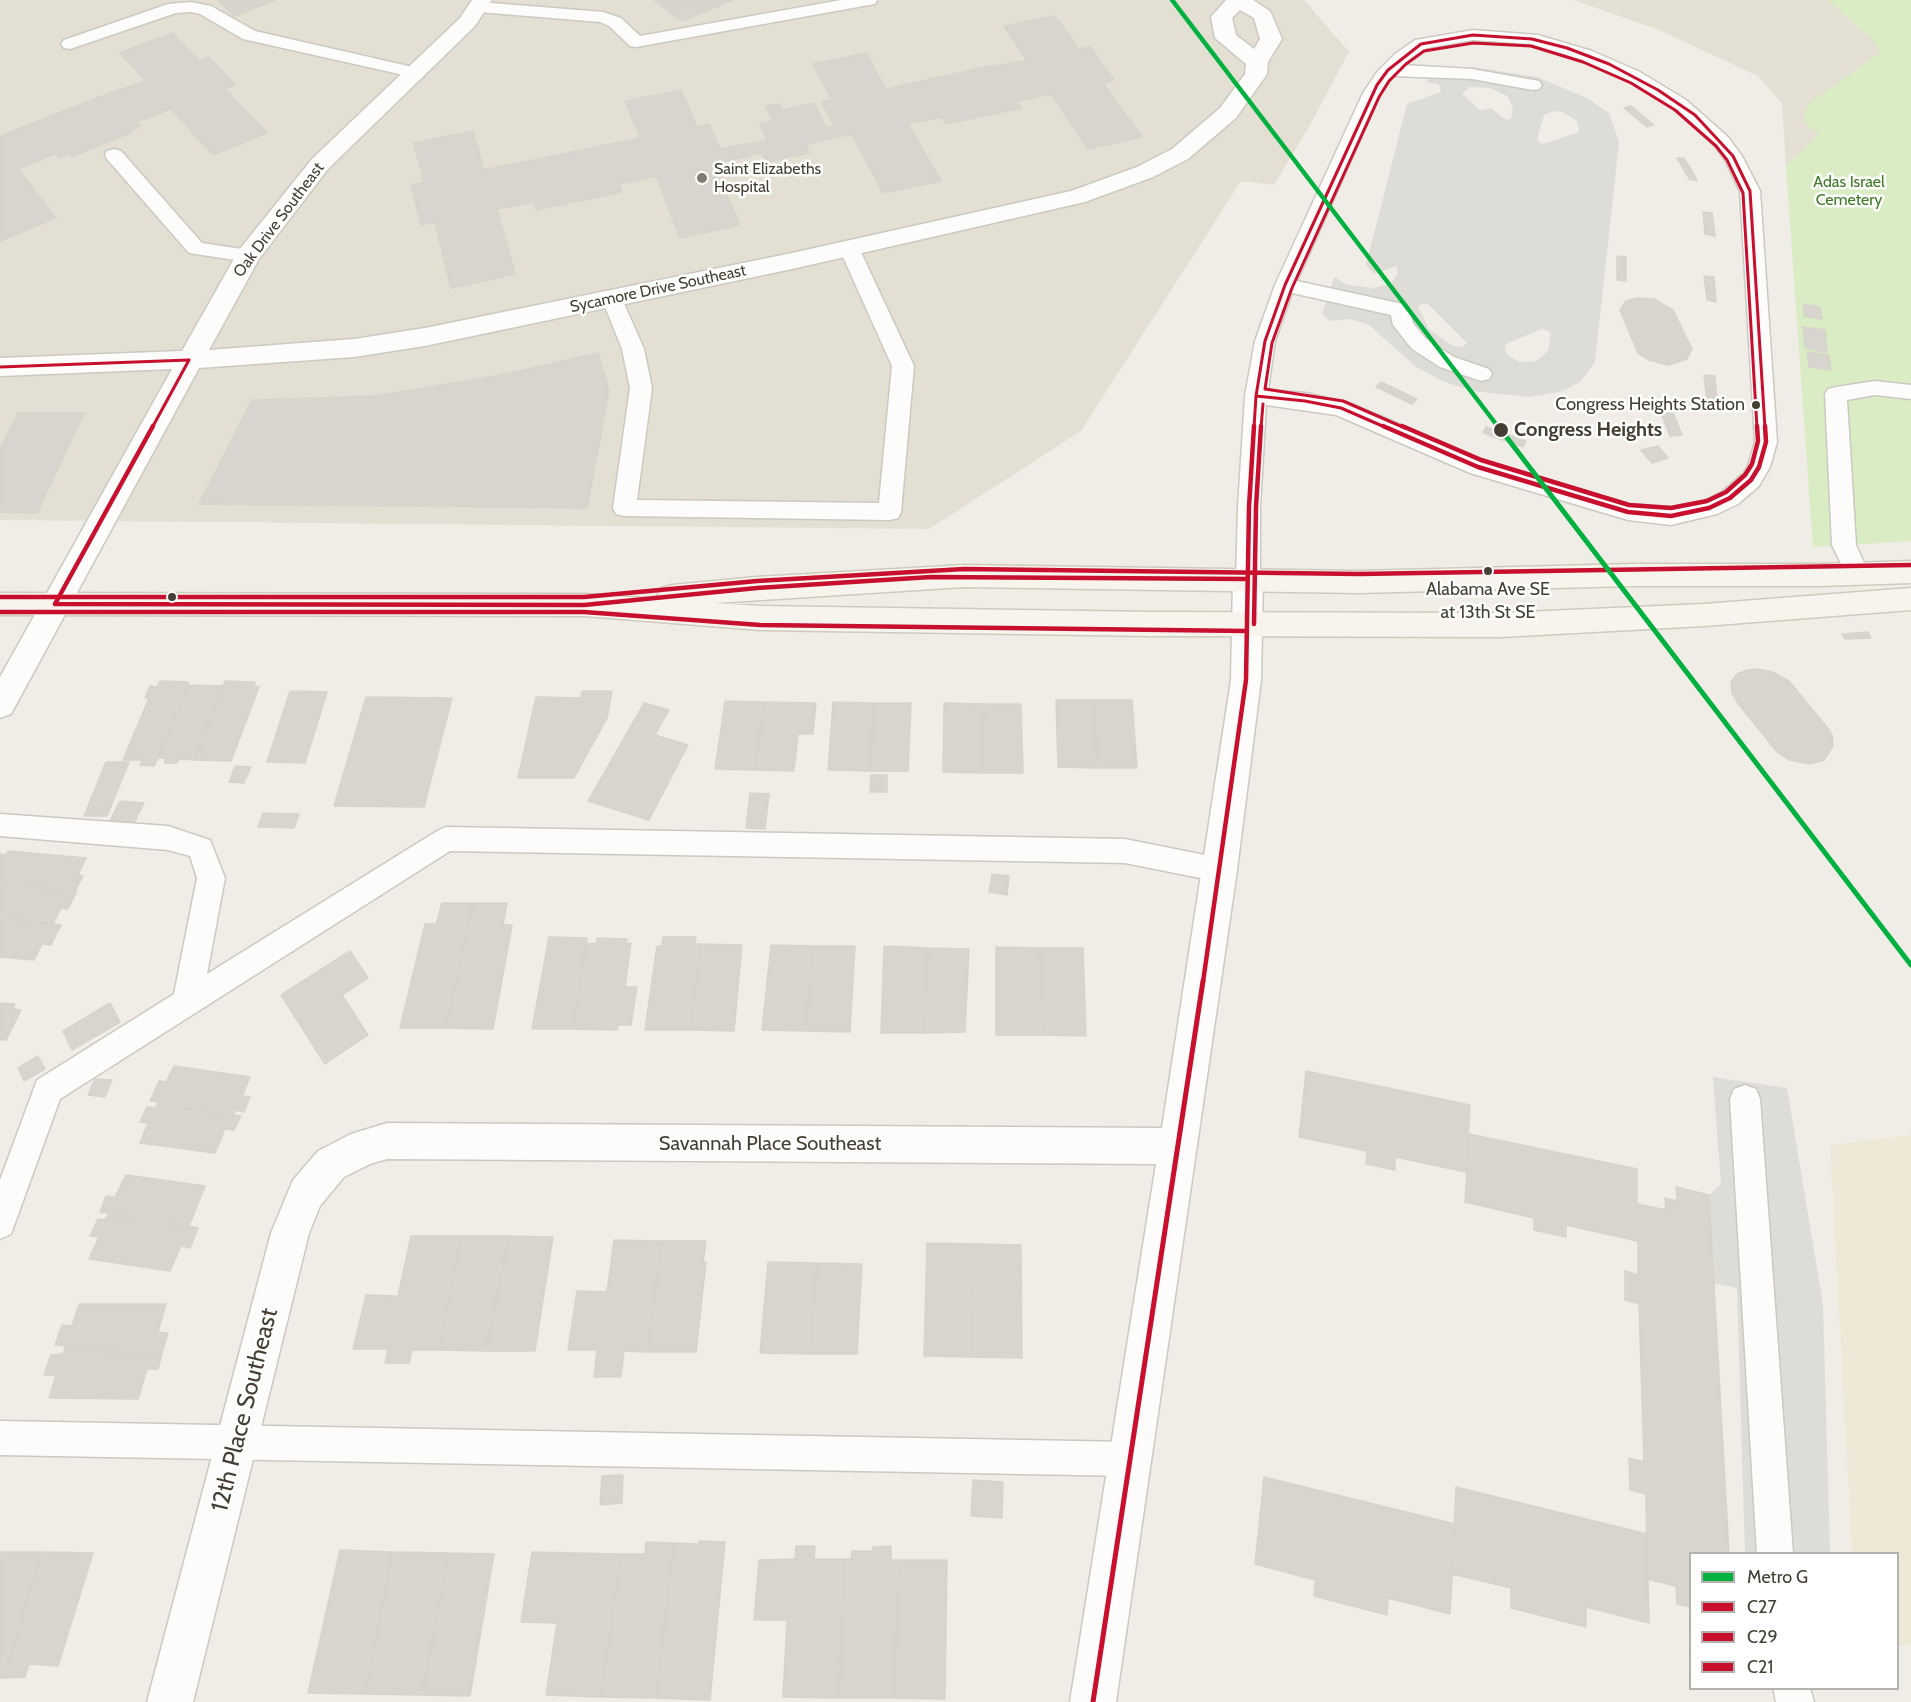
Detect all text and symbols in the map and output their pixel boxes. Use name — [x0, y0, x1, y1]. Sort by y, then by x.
street label: Oak Drive Southeast — [230, 159, 328, 281]
place label: Saint Elizabeths Hospital — [714, 159, 821, 197]
marker: Saint Elizabeths Hospital — [695, 171, 709, 185]
park label: Adas Israel Cemetery — [1813, 172, 1885, 210]
street label: Sycamore Drive Southeast — [568, 261, 748, 317]
place label: Congress Heights Station — [1555, 394, 1745, 416]
marker: Congress Heights Station — [1750, 399, 1762, 411]
place label: Congress Heights — [1514, 418, 1662, 442]
marker: Congress Heights — [1492, 421, 1510, 439]
marker: Alabama Ave SE at 13th St SE — [1482, 565, 1494, 577]
place label: Alabama Ave SE at 13th St SE — [1426, 579, 1550, 622]
unlabelled marker — [166, 591, 178, 603]
street label: Savannah Place Southeast — [659, 1132, 881, 1156]
street label: 12th Place Southeast — [206, 1305, 284, 1515]
legend — [1689, 1552, 1899, 1690]
text: Metro G — [1747, 1566, 1808, 1588]
text: C27 — [1747, 1596, 1777, 1618]
text: C29 — [1747, 1626, 1778, 1648]
text: C21 — [1747, 1656, 1773, 1678]

